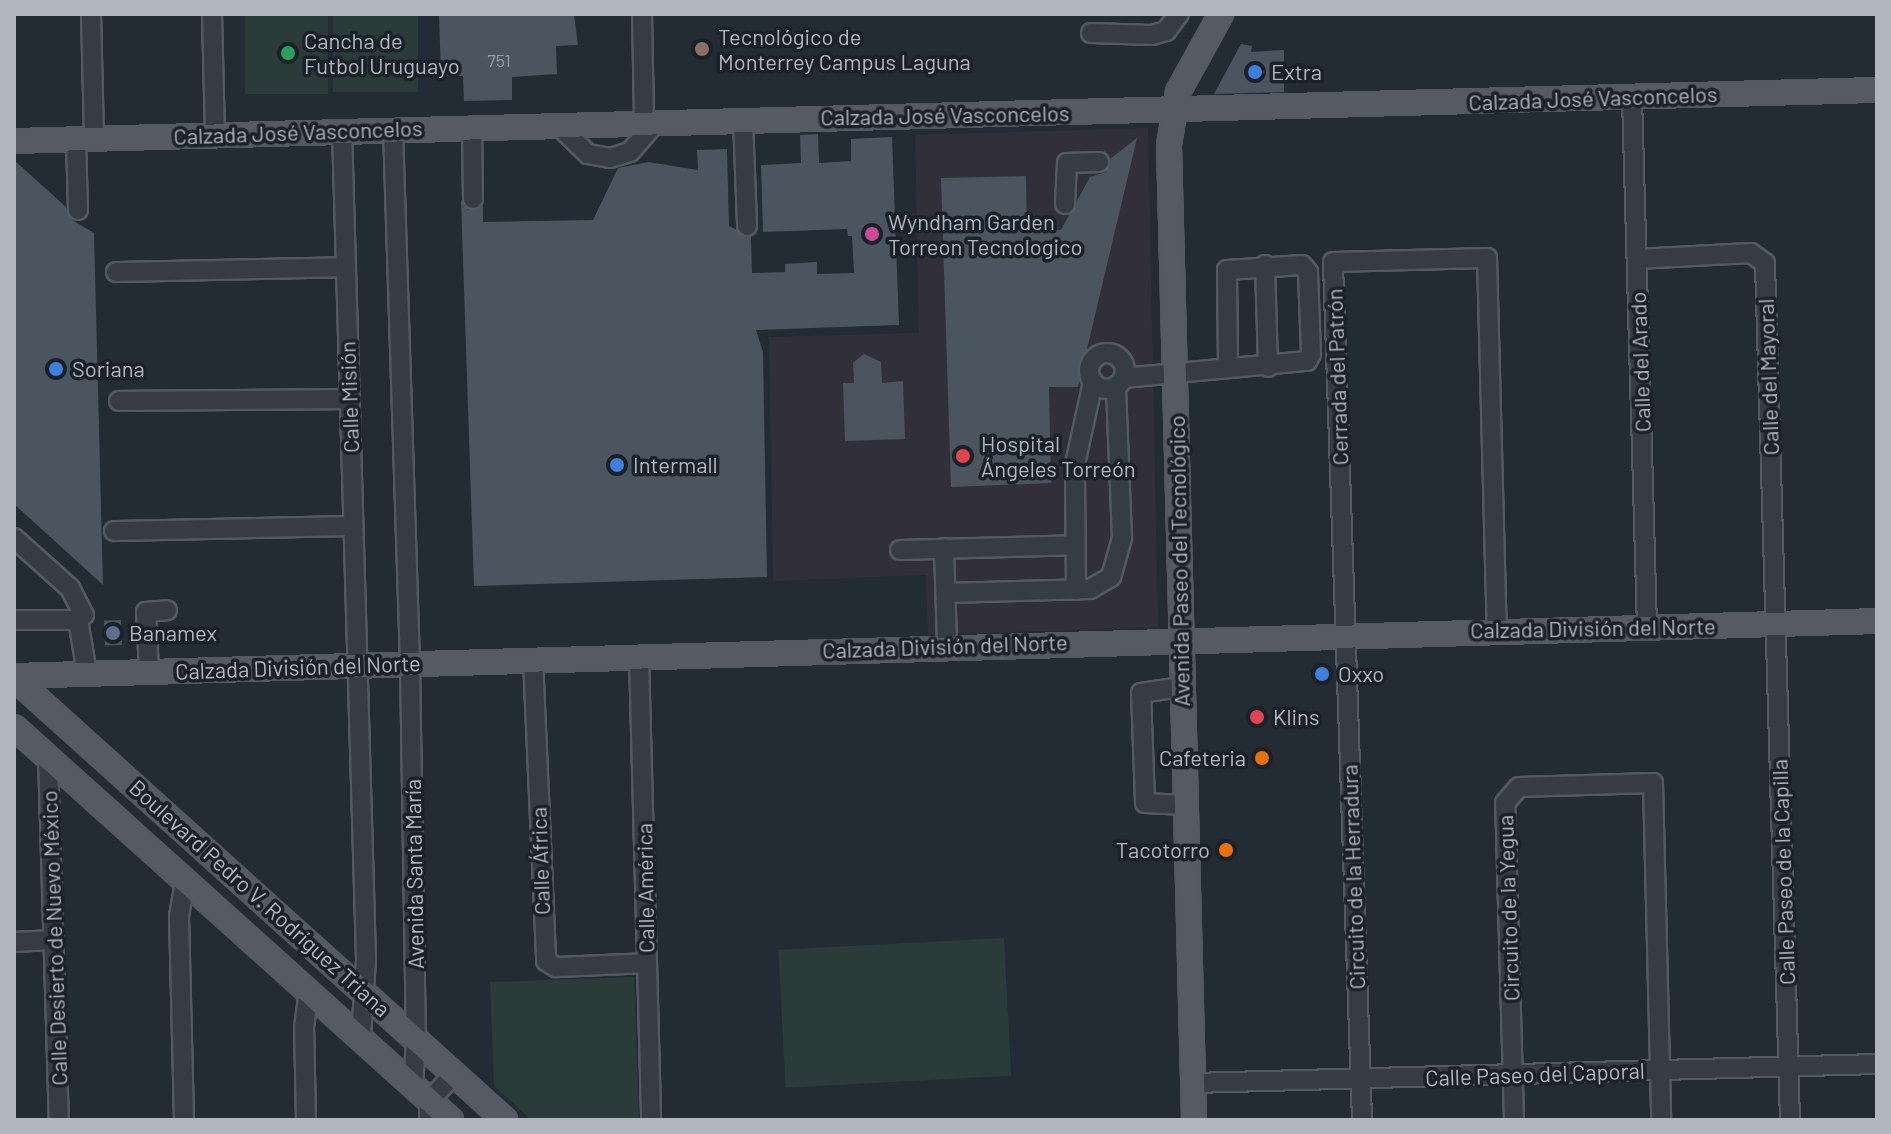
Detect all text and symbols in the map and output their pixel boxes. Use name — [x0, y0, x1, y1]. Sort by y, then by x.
place label: Tecnológico de Monterrey Campus Laguna — [718, 23, 971, 74]
place label: Cancha de Futbol Uruguayo — [304, 27, 460, 78]
marker: Tecnológico de Monterrey Campus Laguna — [693, 40, 711, 58]
marker: Cancha de Futbol Uruguayo — [279, 44, 297, 62]
house number: 751 — [487, 49, 511, 71]
place label: Extra — [1271, 59, 1322, 85]
marker: Extra — [1246, 63, 1264, 81]
street label: Calzada José Vasconcelos — [1468, 80, 1718, 116]
street label: Calzada José Vasconcelos — [820, 100, 1070, 130]
street label: Calzada José Vasconcelos — [173, 114, 423, 150]
place label: Wyndham Garden Torreon Tecnologico — [888, 208, 1082, 260]
marker: Wyndham Garden Torreon Tecnologico — [863, 225, 881, 243]
street label: Cerrada del Patrón — [1321, 288, 1353, 466]
street label: Calle del Arado — [1624, 291, 1656, 433]
street label: Calle del Mayoral — [1752, 298, 1784, 456]
street label: Calle Misión — [334, 341, 364, 453]
place label: Soriana — [72, 356, 145, 382]
marker: Soriana — [47, 360, 65, 378]
street label: Avenida Paseo del Tecnológico — [1163, 415, 1195, 707]
place label: Hospital Ángeles Torreón — [981, 430, 1136, 482]
marker: Hospital Ángeles Torreón — [952, 445, 974, 467]
place label: Intermall — [633, 452, 718, 478]
marker: Intermall — [608, 456, 626, 474]
street label: Calzada División del Norte — [1470, 613, 1716, 643]
place label: Banamex — [129, 620, 217, 646]
marker: Banamex — [104, 624, 122, 642]
street label: Calzada División del Norte — [822, 629, 1068, 663]
street label: Calzada División del Norte — [175, 650, 421, 684]
place label: Oxxo — [1338, 661, 1384, 687]
marker: Oxxo — [1313, 665, 1331, 683]
place label: Klins — [1273, 704, 1320, 730]
marker: Klins — [1248, 708, 1266, 726]
place label: Cafeteria — [1159, 745, 1246, 771]
marker: Cafeteria — [1253, 749, 1271, 767]
street label: Calle Paseo de la Capilla — [1766, 759, 1800, 985]
street label: Circuito de la Herradura — [1336, 764, 1370, 990]
street label: Boulevard Pedro V. Rodríguez Triana — [124, 774, 396, 1022]
street label: Avenida Santa María — [399, 779, 429, 969]
street label: Calle Desierto de Nuevo México — [36, 790, 72, 1086]
street label: Calle África — [525, 807, 555, 915]
street label: Circuito de la Yegua — [1492, 814, 1524, 1002]
street label: Calle América — [631, 823, 659, 953]
place label: Tacotorro — [1116, 837, 1210, 863]
marker: Tacotorro — [1217, 841, 1235, 859]
street label: Calle Paseo del Caporal — [1425, 1057, 1645, 1091]

